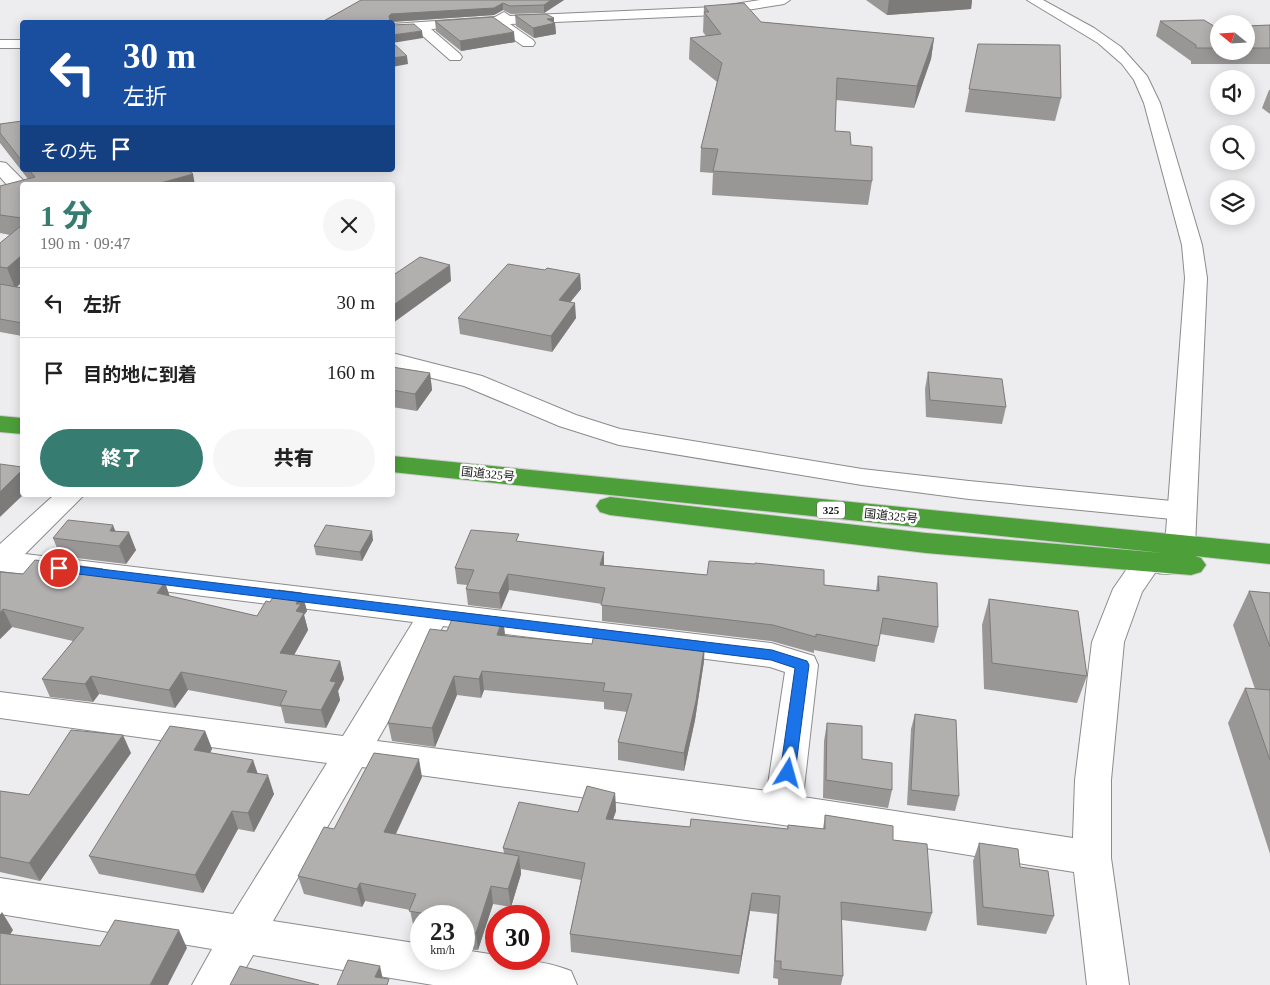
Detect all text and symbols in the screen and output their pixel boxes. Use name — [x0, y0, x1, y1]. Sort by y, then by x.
north arrow — [1210, 15, 1255, 60]
map controls — [1210, 15, 1255, 225]
text: 30 m — [123, 37, 196, 76]
icon: left — [40, 40, 105, 105]
button: sound — [1210, 70, 1255, 115]
text: 左折 — [123, 84, 167, 109]
button: search — [1210, 125, 1255, 170]
icon: arrive — [107, 135, 135, 163]
text: その先 — [40, 141, 97, 162]
button: layers — [1210, 180, 1255, 225]
text: 1 分 — [40, 199, 93, 232]
button: close — [323, 199, 375, 251]
text: 190 m · 09:47 — [40, 235, 130, 252]
icon: left — [40, 289, 68, 317]
text: 30 m — [336, 292, 375, 313]
text: 左折 — [83, 294, 121, 315]
icon: arrive — [40, 359, 68, 387]
text: 160 m — [327, 362, 375, 383]
text: 目的地に到着 — [83, 364, 197, 385]
button: 終了 — [40, 429, 203, 487]
button: 共有 — [213, 429, 375, 487]
street label: 国道325号 — [460, 464, 516, 484]
road number: 325 — [817, 502, 845, 518]
street label: 国道325号 — [863, 506, 919, 526]
pin — [38, 547, 80, 589]
icon: arrive — [45, 554, 73, 582]
position arrow — [761, 746, 813, 798]
speed limit sign: 30 — [485, 905, 550, 970]
text: 23 — [430, 918, 455, 945]
text: km/h — [430, 943, 455, 957]

